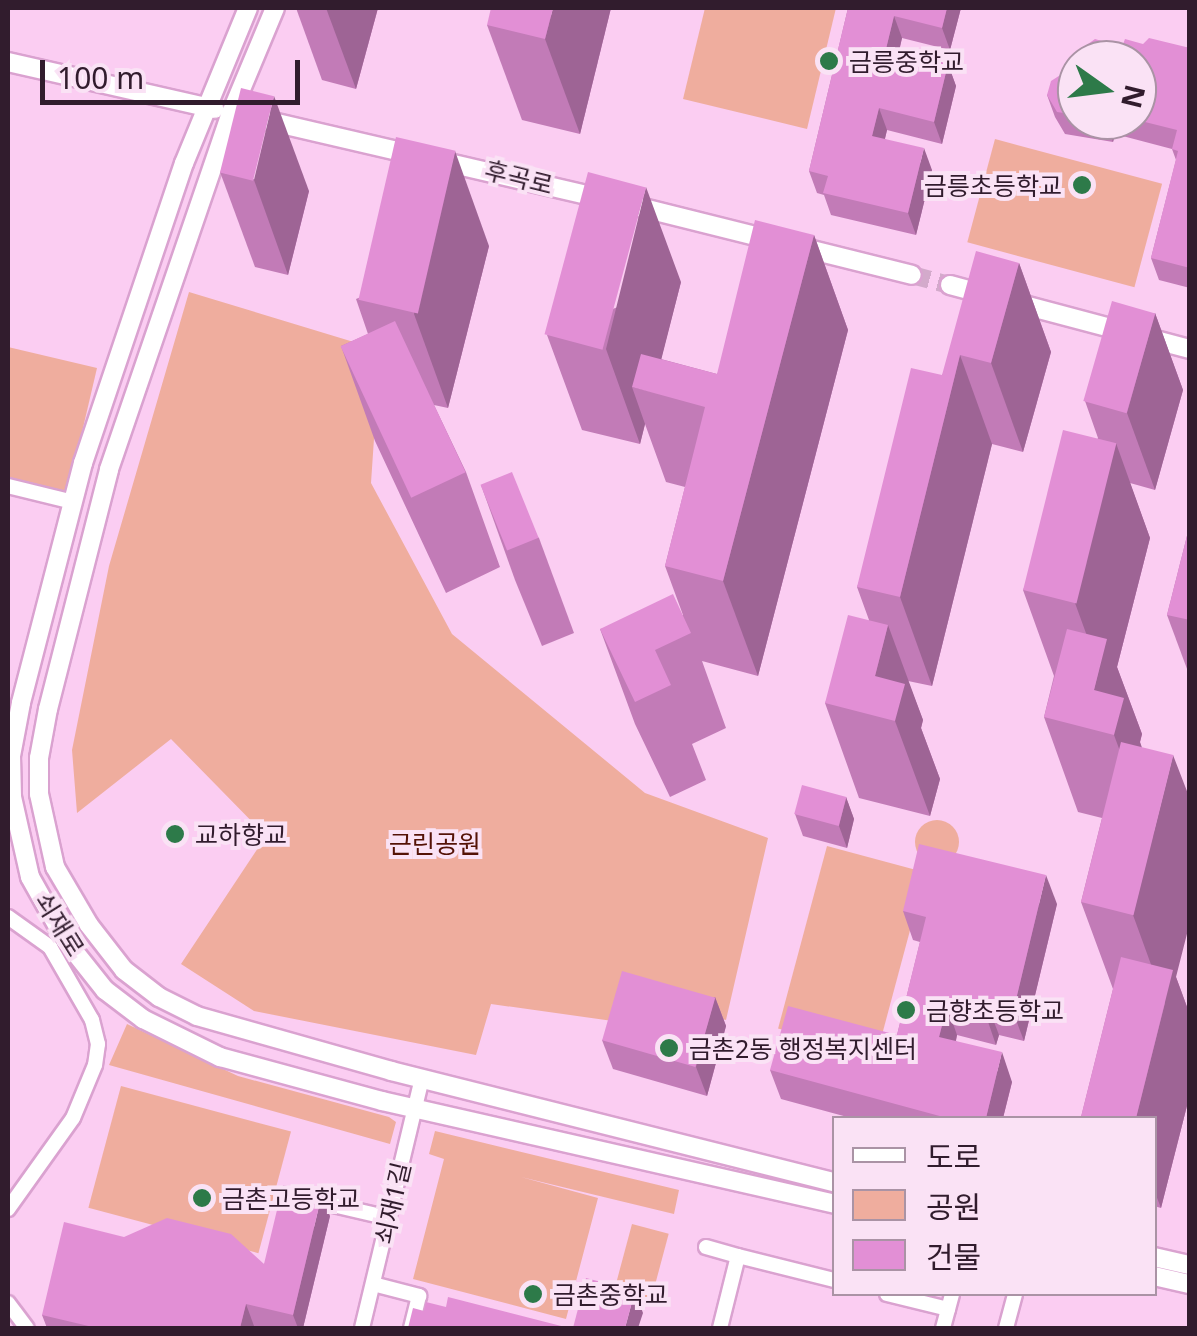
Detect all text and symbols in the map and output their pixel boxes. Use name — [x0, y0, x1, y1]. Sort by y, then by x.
scale bar — [45, 40, 305, 102]
north arrow — [1057, 40, 1157, 140]
place label: 금릉중학교 — [849, 46, 964, 76]
marker: 금릉중학교 — [818, 50, 840, 72]
text: 100 m — [57, 57, 144, 98]
text: N — [1113, 81, 1155, 112]
street label: 후곡로 — [482, 154, 556, 200]
place label: 금릉초등학교 — [924, 170, 1062, 200]
marker: 금릉초등학교 — [1071, 174, 1093, 196]
place label: 교하향교 — [195, 819, 287, 849]
marker: 교하향교 — [164, 823, 186, 845]
park label: 근린공원 — [389, 828, 481, 858]
street label: 쇠재로 — [29, 887, 91, 961]
place label: 금향초등학교 — [926, 995, 1064, 1025]
marker: 금향초등학교 — [895, 999, 917, 1021]
place label: 금촌2동 행정복지센터 — [689, 1033, 917, 1063]
marker: 금촌2동 행정복지센터 — [658, 1037, 680, 1059]
legend — [832, 1116, 1157, 1296]
text: 도로 — [926, 1136, 981, 1177]
street label: 쇠재1길 — [368, 1159, 416, 1247]
place label: 금촌고등학교 — [222, 1183, 360, 1213]
text: 공원 — [926, 1186, 981, 1227]
marker: 금촌고등학교 — [191, 1187, 213, 1209]
text: 건물 — [926, 1236, 981, 1277]
place label: 금촌중학교 — [553, 1279, 668, 1309]
marker: 금촌중학교 — [522, 1283, 544, 1305]

